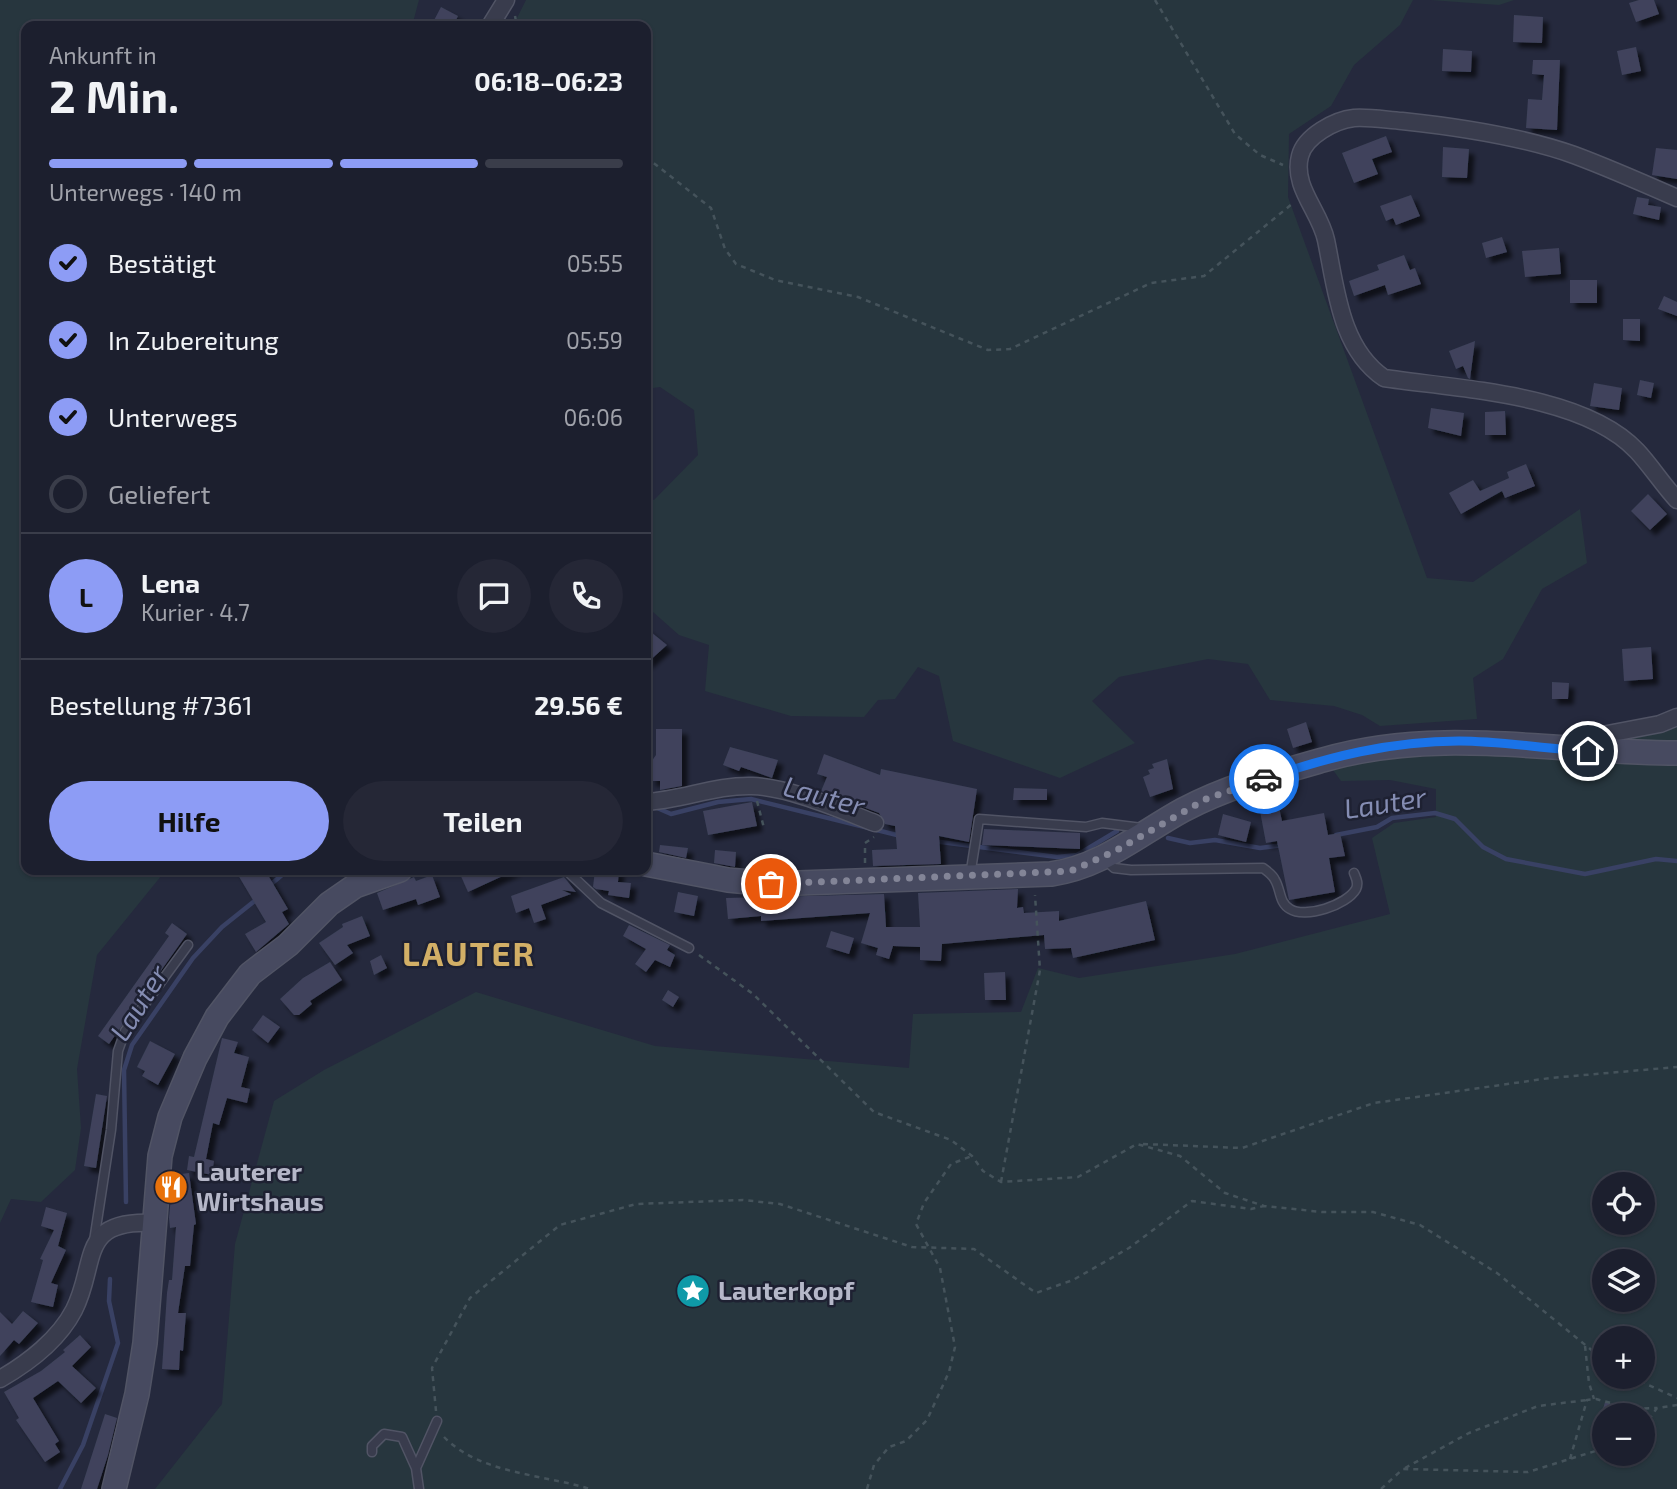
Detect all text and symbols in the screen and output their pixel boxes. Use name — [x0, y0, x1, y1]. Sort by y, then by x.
text: Ankunft in — [49, 41, 157, 69]
text: 06:18–06:23 — [474, 65, 623, 96]
text: 2 Min. — [49, 67, 179, 122]
text: Unterwegs · 140 m — [49, 178, 242, 206]
icon: check — [49, 244, 87, 282]
text: Bestätigt — [108, 247, 216, 278]
text: 05:55 — [567, 249, 623, 277]
icon: check — [49, 321, 87, 359]
text: In Zubereitung — [108, 324, 279, 355]
text: 05:59 — [566, 326, 623, 354]
icon: check — [49, 398, 87, 436]
text: Unterwegs — [108, 401, 238, 432]
text: 06:06 — [564, 403, 623, 431]
text: Geliefert — [108, 478, 210, 509]
button: chat — [457, 559, 531, 633]
button: phone — [549, 559, 623, 633]
text: Lena — [141, 567, 200, 598]
text: L — [79, 581, 93, 612]
text: Kurier · 4.7 — [141, 598, 250, 626]
text: Bestellung #7361 — [49, 689, 253, 720]
text: 29.56 € — [534, 689, 623, 720]
pin — [1558, 721, 1618, 781]
icon: home — [1569, 732, 1607, 770]
courier — [1229, 744, 1299, 814]
icon: car — [1245, 760, 1283, 798]
water label: Lauter — [780, 768, 869, 822]
water label: Lauter — [1341, 779, 1429, 825]
button: Hilfe — [49, 781, 329, 861]
button: Teilen — [343, 781, 623, 861]
pin — [741, 854, 801, 914]
icon: bag — [752, 865, 790, 903]
district label: LAUTER — [402, 933, 536, 973]
water label: Lauter — [102, 958, 175, 1047]
place label: Lauterer Wirtshaus — [196, 1155, 324, 1216]
restaurant icon: Lauterer Wirtshaus — [152, 1168, 190, 1206]
map controls — [1592, 1172, 1655, 1466]
button: locate — [1592, 1172, 1655, 1235]
button: layers — [1592, 1249, 1655, 1312]
place icon: Lauterkopf — [674, 1272, 712, 1310]
place label: Lauterkopf — [718, 1274, 856, 1305]
button: + — [1592, 1326, 1655, 1389]
button: − — [1592, 1403, 1655, 1466]

